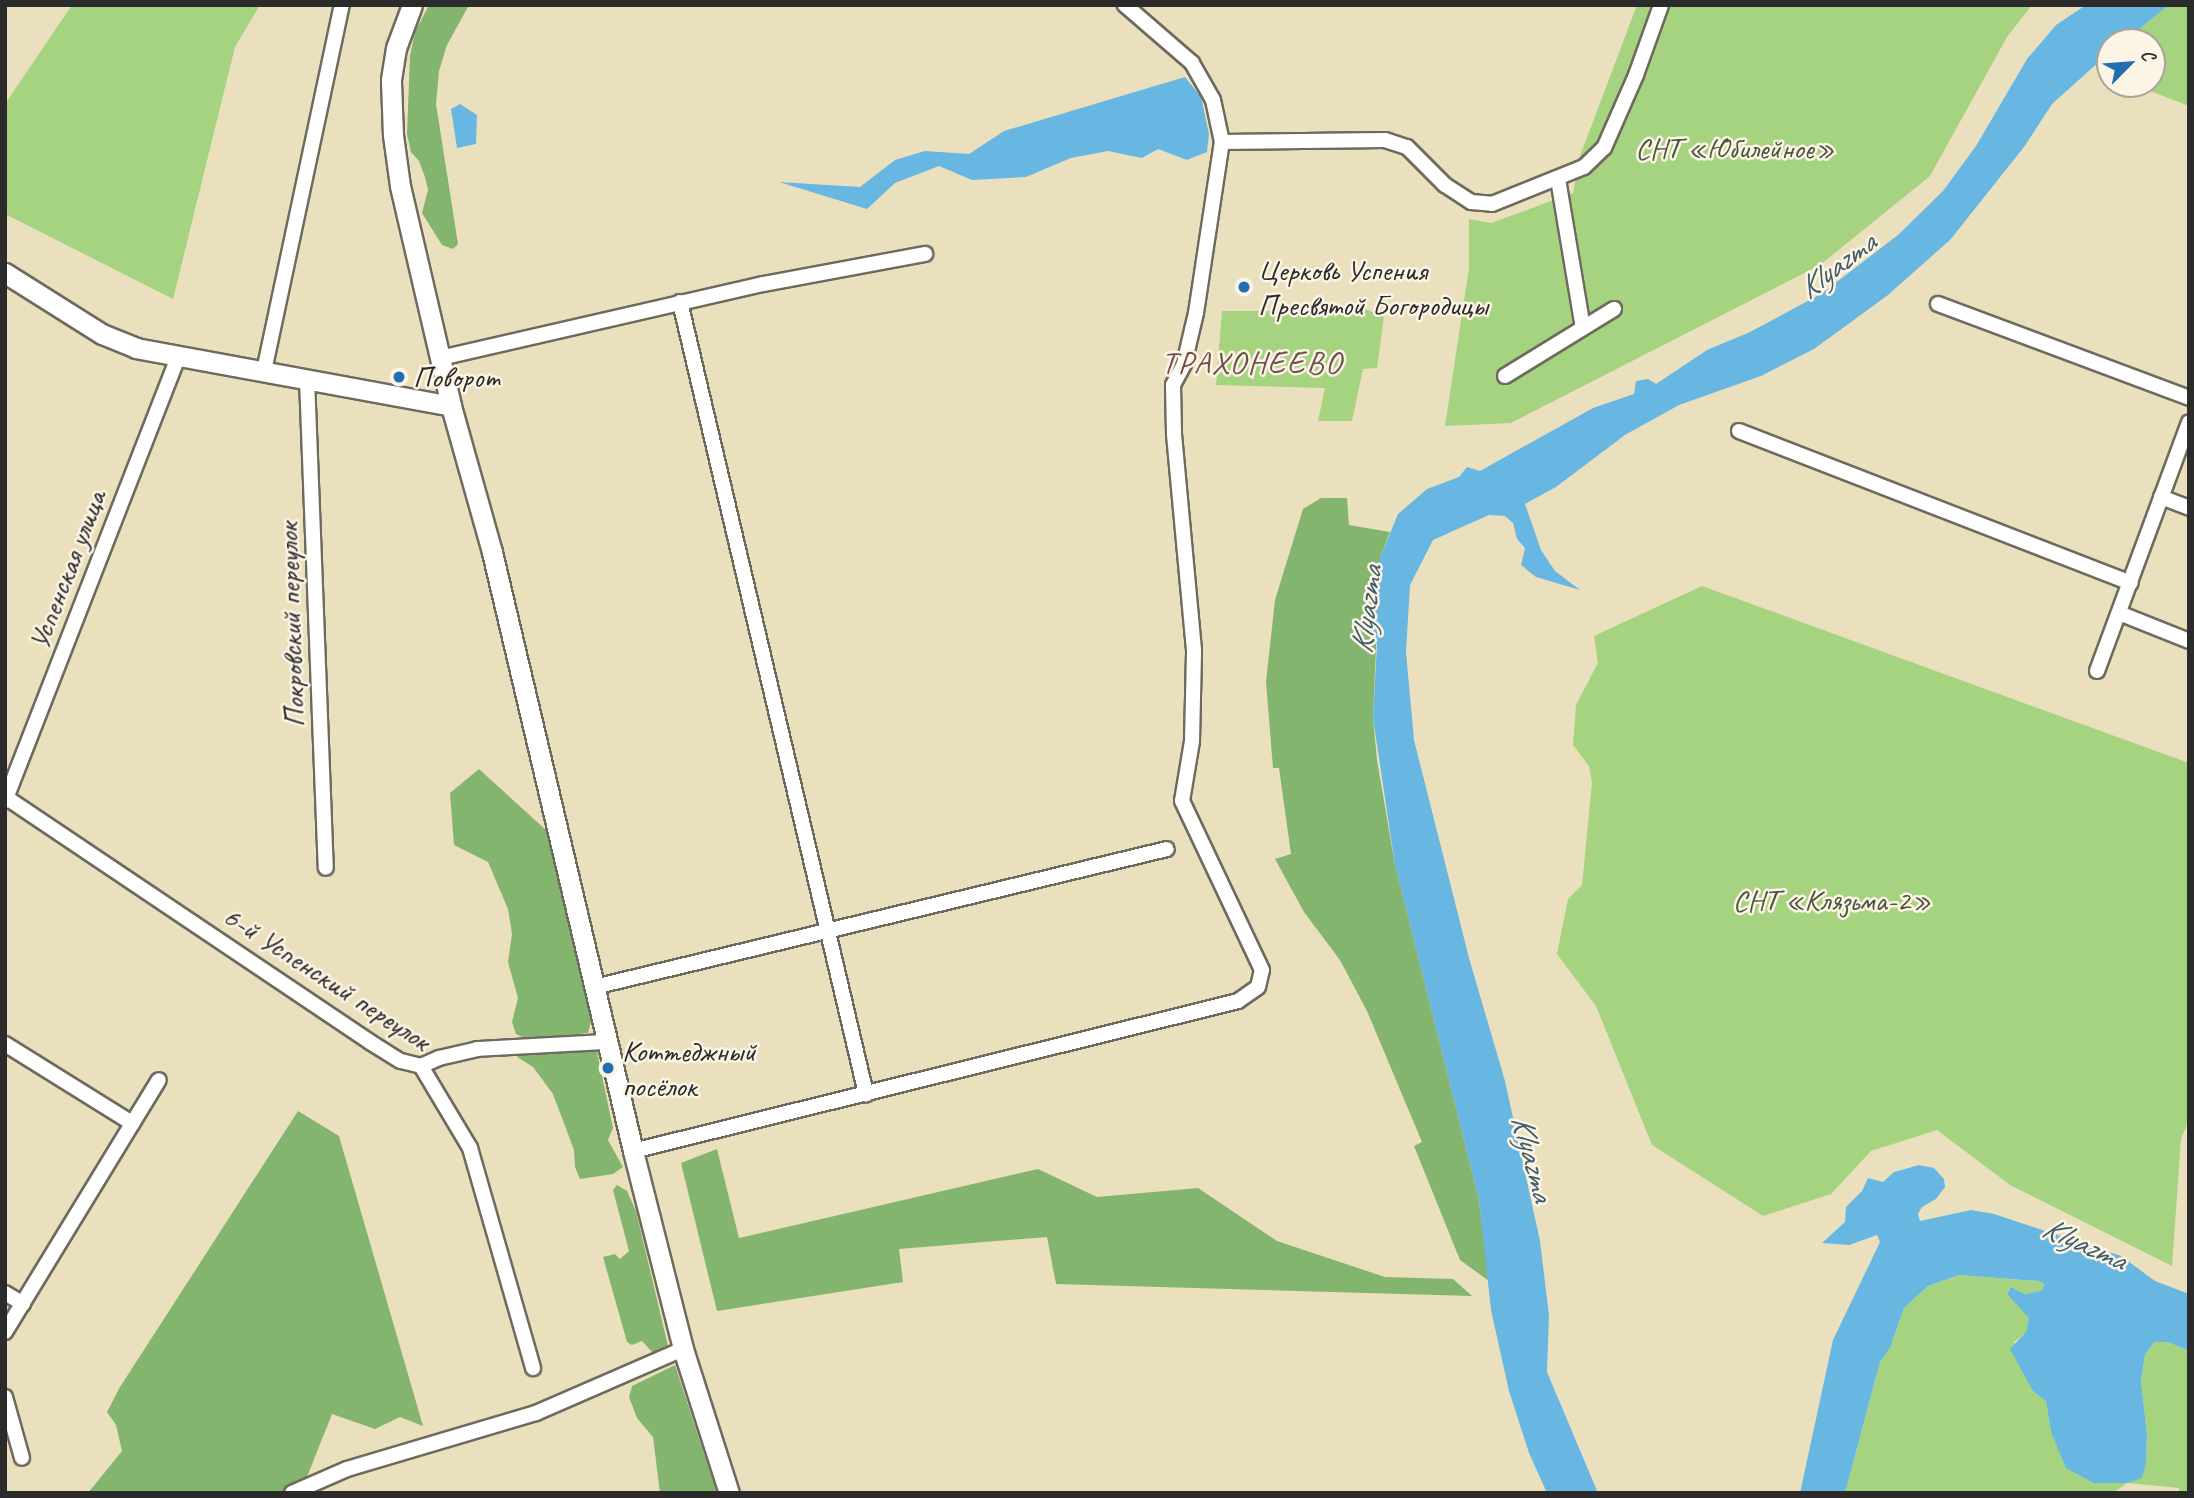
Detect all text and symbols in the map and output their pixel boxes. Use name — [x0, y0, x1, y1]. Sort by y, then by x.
north arrow — [2096, 28, 2166, 98]
text: С — [2135, 46, 2161, 64]
park label: СНТ «Юбилейное» — [1635, 130, 1835, 166]
water label: Klyazma — [1791, 224, 1883, 308]
place label: Церковь Успения Пресвятой Богородицы — [1258, 252, 1488, 322]
marker: Церковь Успения Пресвятой Богородицы — [1236, 279, 1252, 295]
district label: ТРАХОНЕЕВО — [1162, 344, 1342, 382]
place label: Поворот — [413, 359, 500, 395]
marker: Поворот — [391, 369, 407, 385]
street label: Успенская улица — [20, 485, 114, 655]
street label: Покровский переулок — [269, 522, 313, 728]
water label: Klyazma — [1343, 564, 1391, 656]
park label: СНТ «Клязьма-2» — [1733, 882, 1931, 918]
street label: 6-й Успенский переулок — [217, 898, 437, 1058]
place label: Коттеджный посёлок — [622, 1033, 756, 1104]
marker: Коттеджный посёлок — [600, 1060, 616, 1076]
water label: Klyazma — [1502, 1111, 1562, 1205]
water label: Klyazma — [2036, 1209, 2132, 1279]

